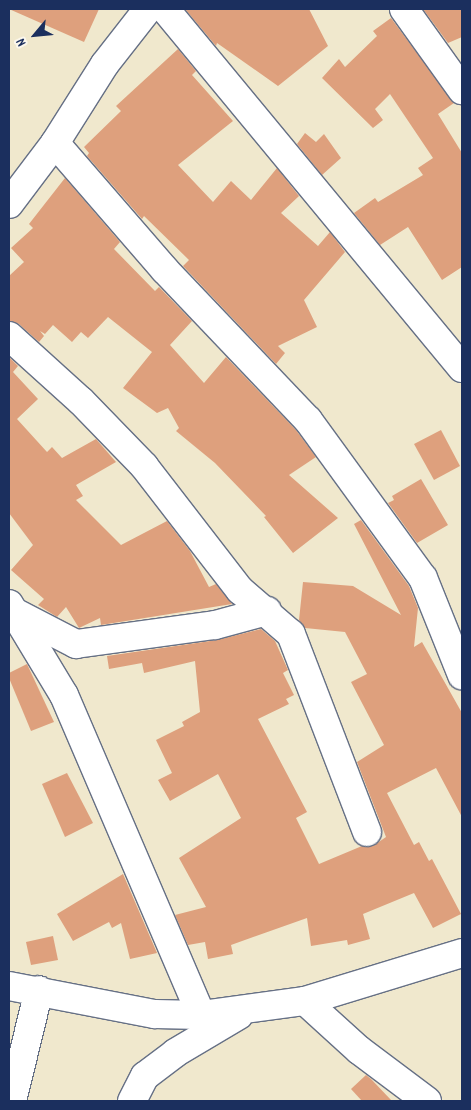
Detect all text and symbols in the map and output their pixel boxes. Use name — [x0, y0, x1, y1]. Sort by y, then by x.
north arrow — [10, 10, 60, 60]
text: N — [11, 34, 32, 50]

